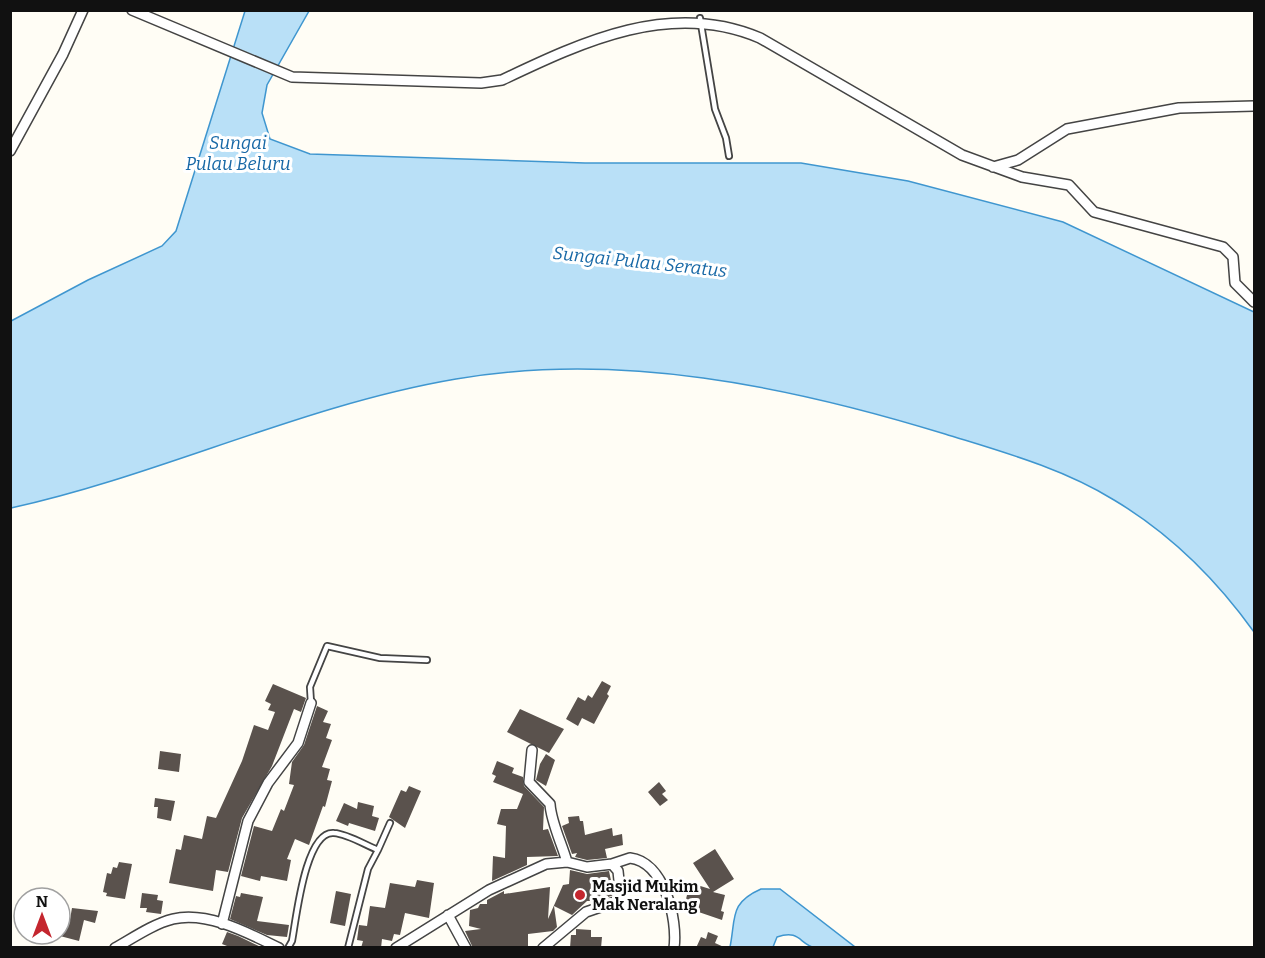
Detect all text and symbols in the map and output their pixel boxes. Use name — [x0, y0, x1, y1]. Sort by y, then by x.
water label: Sungai Pulau Beluru — [185, 132, 291, 175]
water label: Sungai Pulau Seratus — [552, 242, 729, 282]
place label: Masjid Mukim Mak Neralang — [592, 877, 699, 914]
north arrow — [12, 886, 72, 946]
marker: Masjid Mukim Mak Neralang — [573, 888, 587, 902]
text: N — [36, 892, 48, 911]

